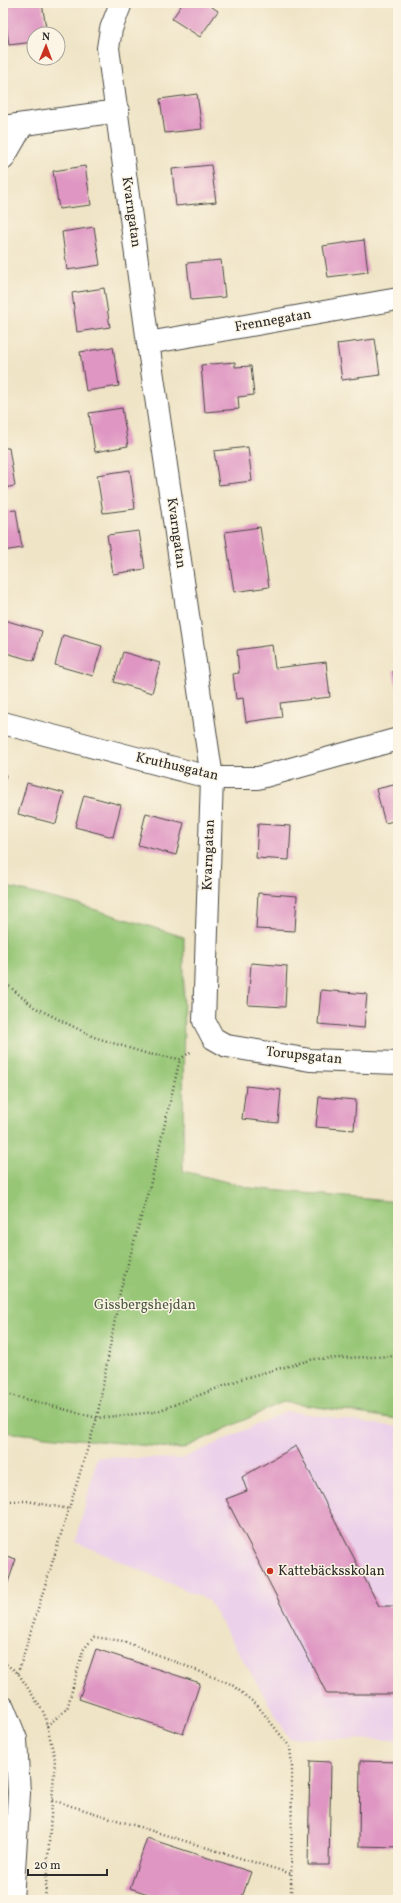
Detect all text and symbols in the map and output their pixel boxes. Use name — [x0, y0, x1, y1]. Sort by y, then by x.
north arrow — [26, 26, 66, 66]
text: N — [42, 30, 50, 45]
street label: Kvarngatan — [117, 175, 145, 249]
street label: Frennegatan — [233, 305, 313, 337]
street label: Kvarngatan — [162, 496, 190, 570]
street label: Kruthusgatan — [134, 748, 220, 786]
street label: Kvarngatan — [198, 819, 220, 891]
street label: Torupsgatan — [265, 1043, 343, 1069]
park label: Gissbergshejdan — [94, 1296, 196, 1315]
place label: Kattebäcksskolan — [278, 1562, 385, 1581]
marker: Kattebäcksskolan — [265, 1566, 275, 1576]
scale bar — [28, 1851, 107, 1877]
text: 20 m — [34, 1858, 61, 1874]

